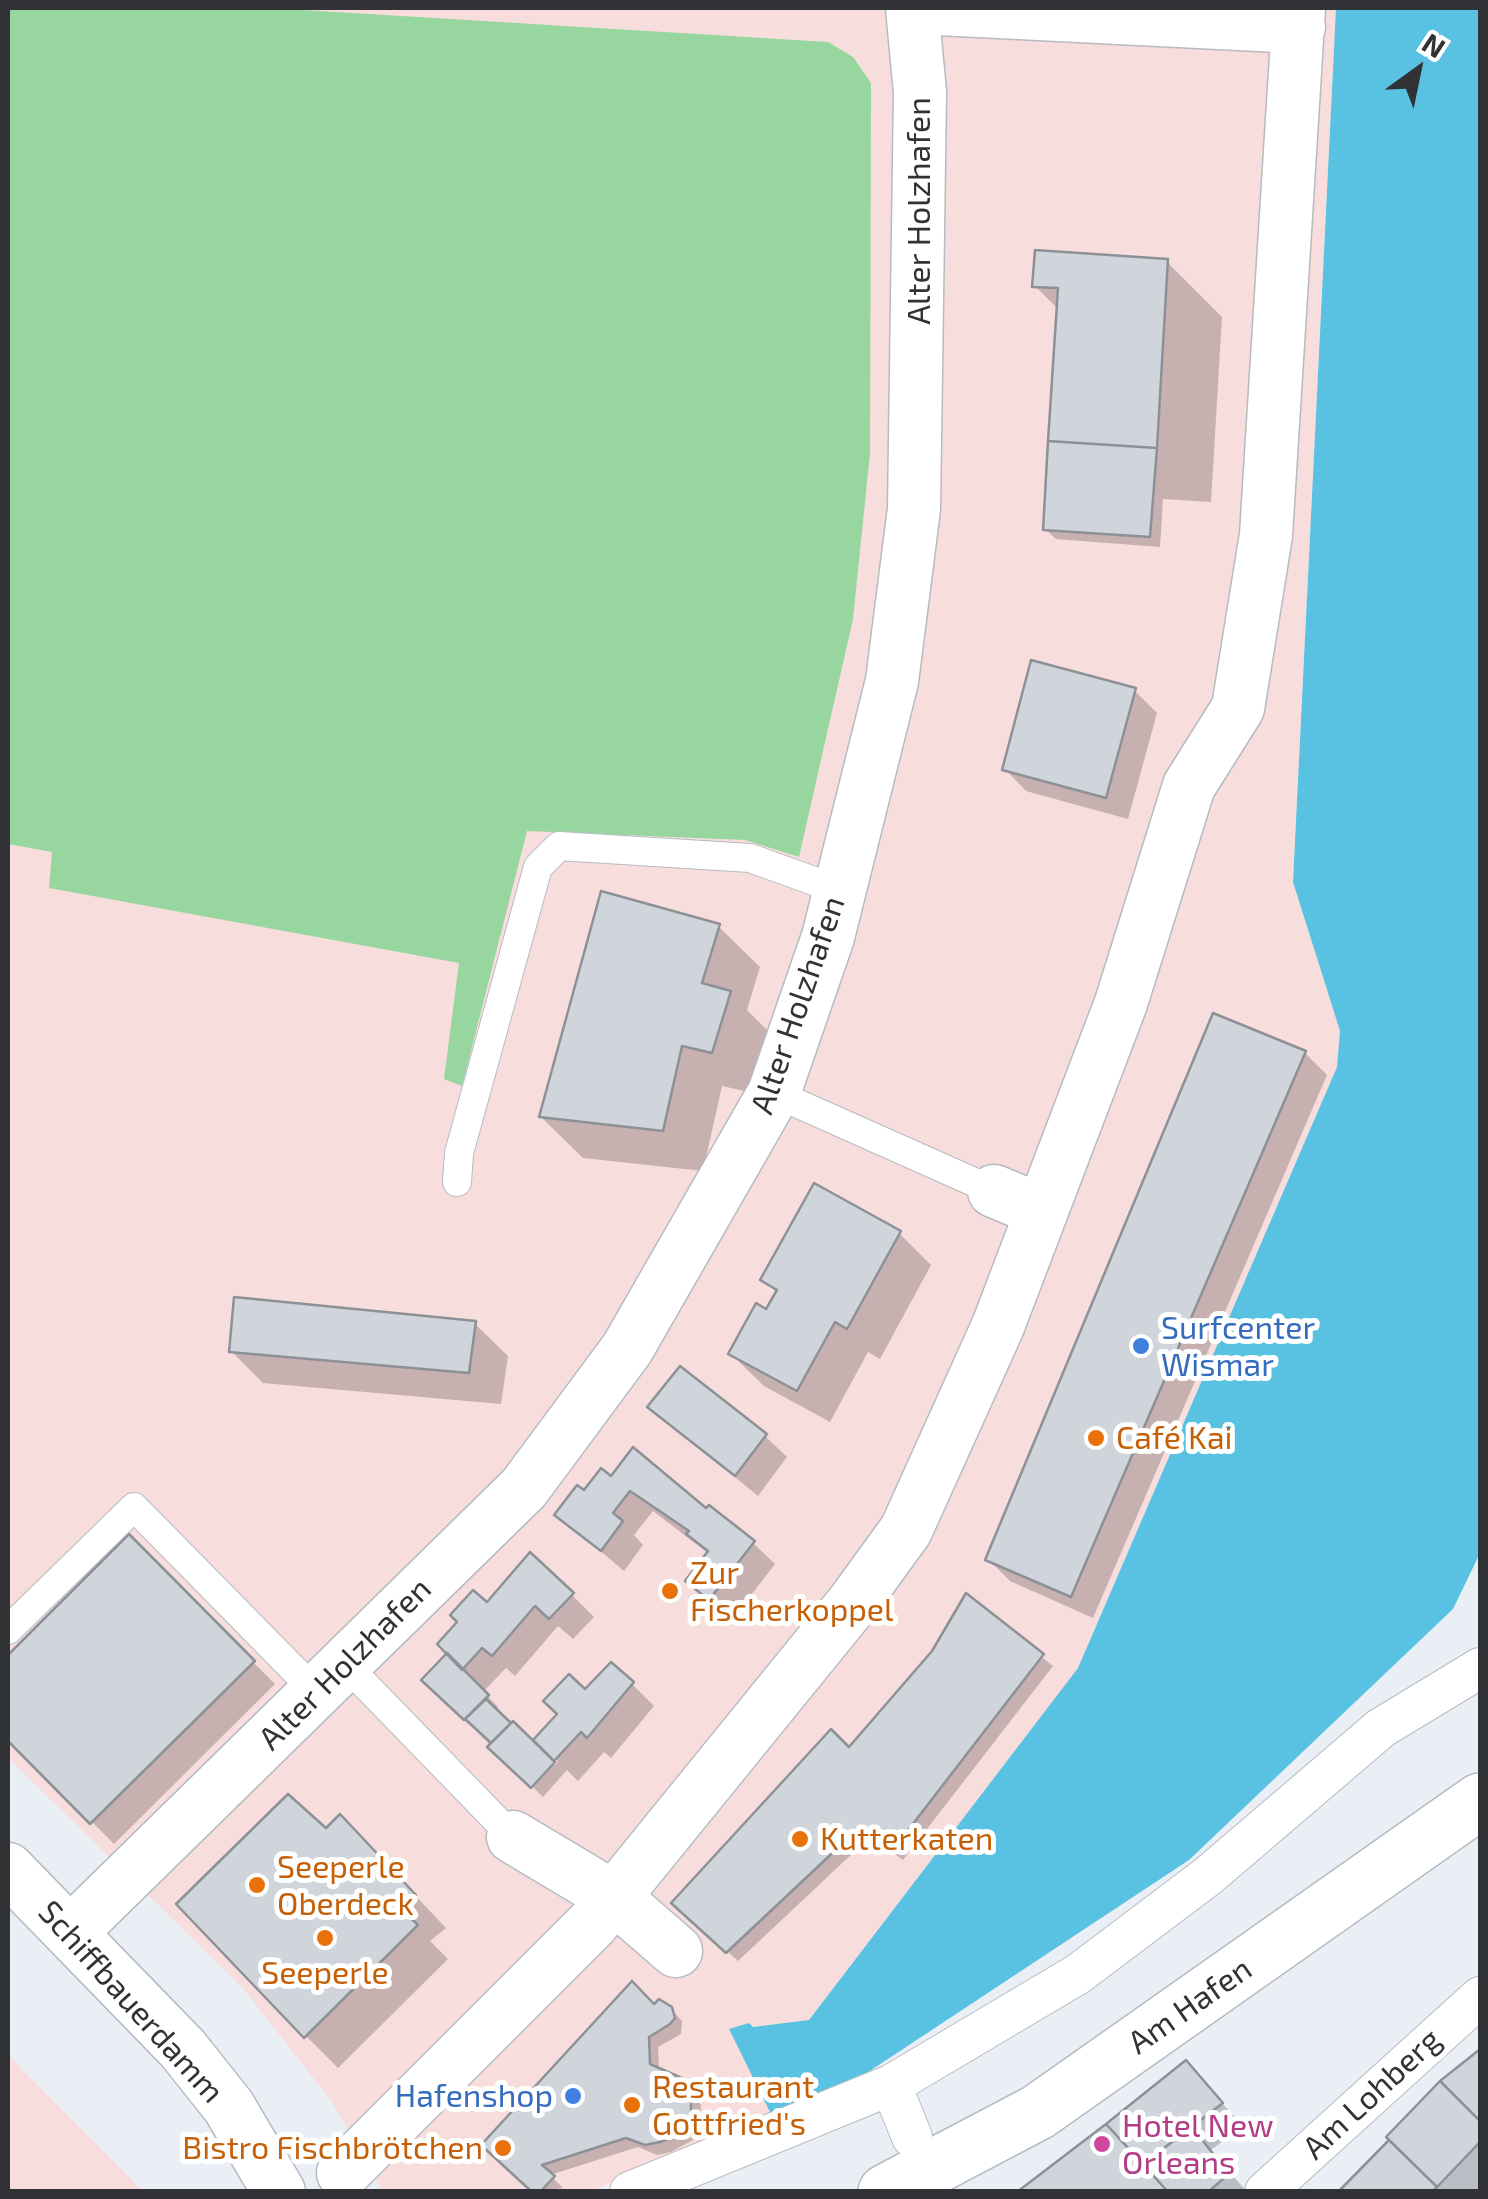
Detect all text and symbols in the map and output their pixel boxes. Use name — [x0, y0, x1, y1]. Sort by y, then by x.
north arrow — [1368, 20, 1468, 120]
text: N — [1417, 25, 1452, 65]
street label: Alter Holzhafen — [900, 97, 938, 325]
street label: Alter Holzhafen — [743, 891, 853, 1119]
place label: Surfcenter Wismar — [1161, 1309, 1315, 1384]
marker: Surfcenter Wismar — [1130, 1335, 1152, 1357]
place label: Café Kai — [1116, 1419, 1232, 1457]
marker: Café Kai — [1085, 1427, 1107, 1449]
place label: Zur Fischerkoppel — [690, 1554, 893, 1629]
street label: Alter Holzhafen — [251, 1570, 439, 1758]
marker: Zur Fischerkoppel — [659, 1580, 681, 1602]
place label: Kutterkaten — [820, 1820, 993, 1858]
marker: Kutterkaten — [789, 1828, 811, 1850]
place label: Seeperle Oberdeck — [277, 1848, 414, 1923]
marker: Seeperle Oberdeck — [246, 1874, 268, 1896]
street label: Schiffbauerdamm — [30, 1893, 232, 2111]
marker: Seeperle — [314, 1927, 336, 1949]
street label: Am Hafen — [1121, 1950, 1259, 2062]
place label: Seeperle — [261, 1954, 389, 1992]
street label: Am Lohberg — [1295, 2021, 1449, 2167]
place label: Restaurant Gottfried's — [652, 2068, 814, 2143]
place label: Hafenshop — [395, 2077, 553, 2115]
marker: Hafenshop — [562, 2085, 584, 2107]
marker: Restaurant Gottfried's — [621, 2094, 643, 2116]
place label: Hotel New Orleans — [1122, 2107, 1274, 2182]
place label: Bistro Fischbrötchen — [182, 2129, 483, 2167]
marker: Hotel New Orleans — [1091, 2133, 1113, 2155]
marker: Bistro Fischbrötchen — [492, 2137, 514, 2159]

